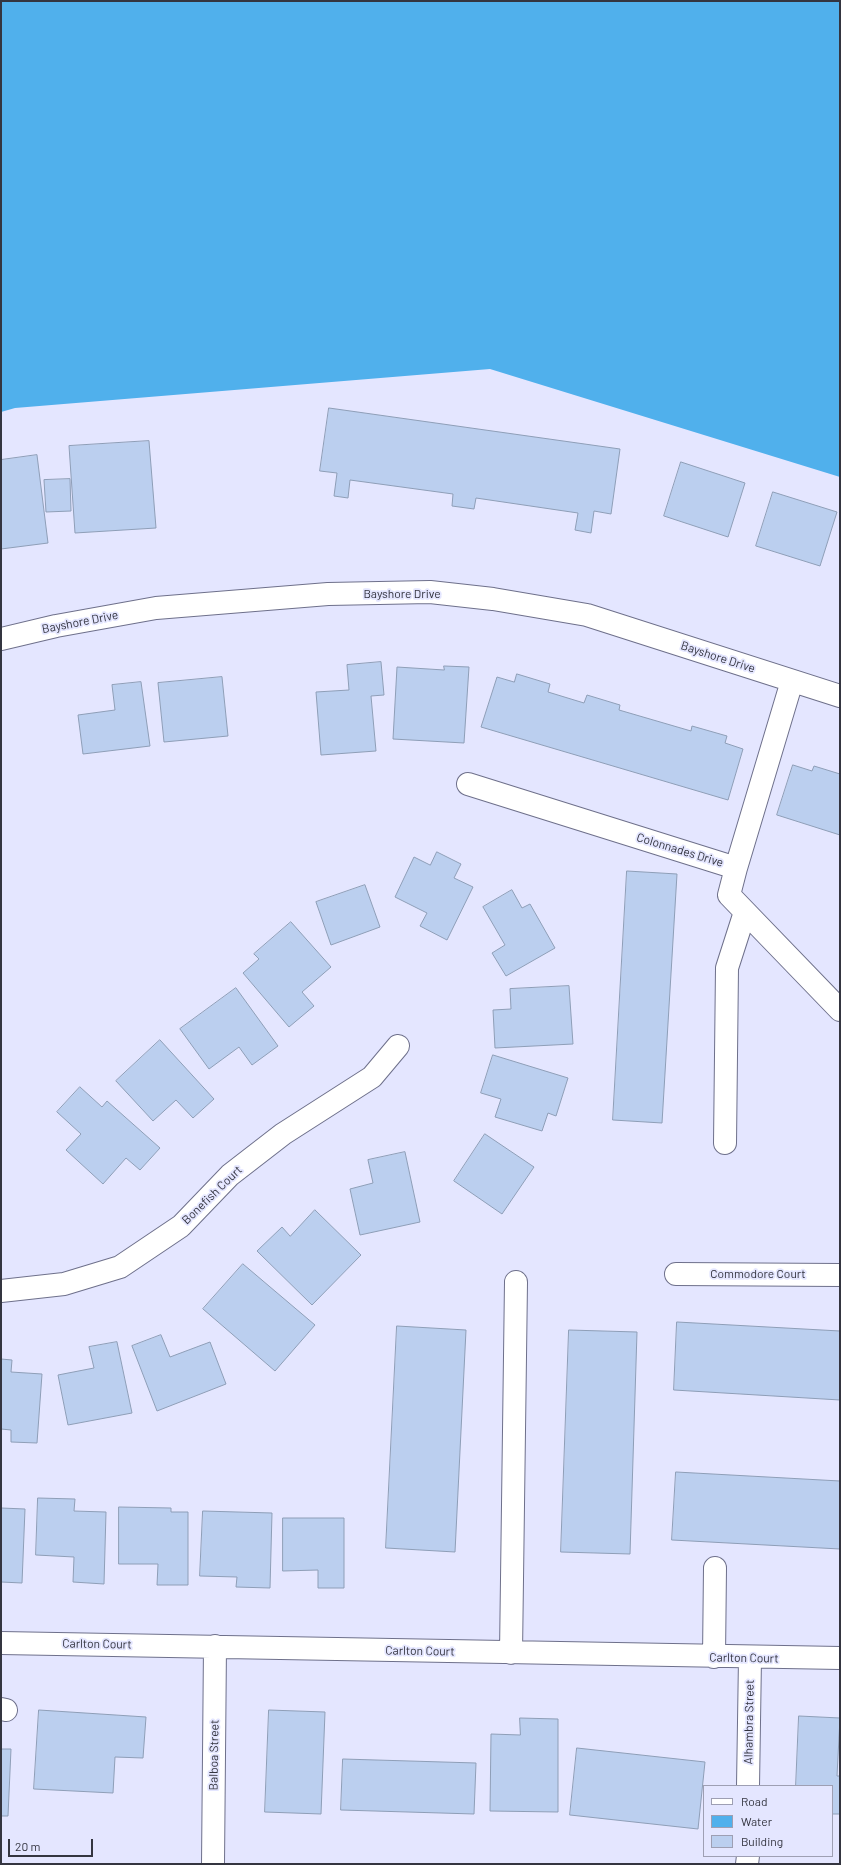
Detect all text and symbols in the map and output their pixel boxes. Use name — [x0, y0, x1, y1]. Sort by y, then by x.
street label: Bayshore Drive — [363, 587, 441, 601]
street label: Bayshore Drive — [41, 608, 119, 636]
street label: Bayshore Drive — [679, 638, 757, 676]
street label: Colonnades Drive — [635, 830, 725, 870]
street label: Bonefish Court — [179, 1163, 245, 1227]
street label: Commodore Court — [710, 1267, 806, 1281]
street label: Carlton Court — [62, 1636, 132, 1652]
street label: Carlton Court — [385, 1643, 455, 1659]
street label: Carlton Court — [709, 1650, 779, 1666]
street label: Alhambra Street — [741, 1680, 757, 1764]
street label: Balboa Street — [206, 1720, 222, 1790]
legend — [703, 1785, 833, 1857]
text: Road — [741, 1794, 768, 1808]
text: Water — [741, 1814, 772, 1828]
scale bar — [10, 1831, 95, 1857]
text: Building — [741, 1834, 783, 1848]
text: 20 m — [15, 1839, 41, 1853]

